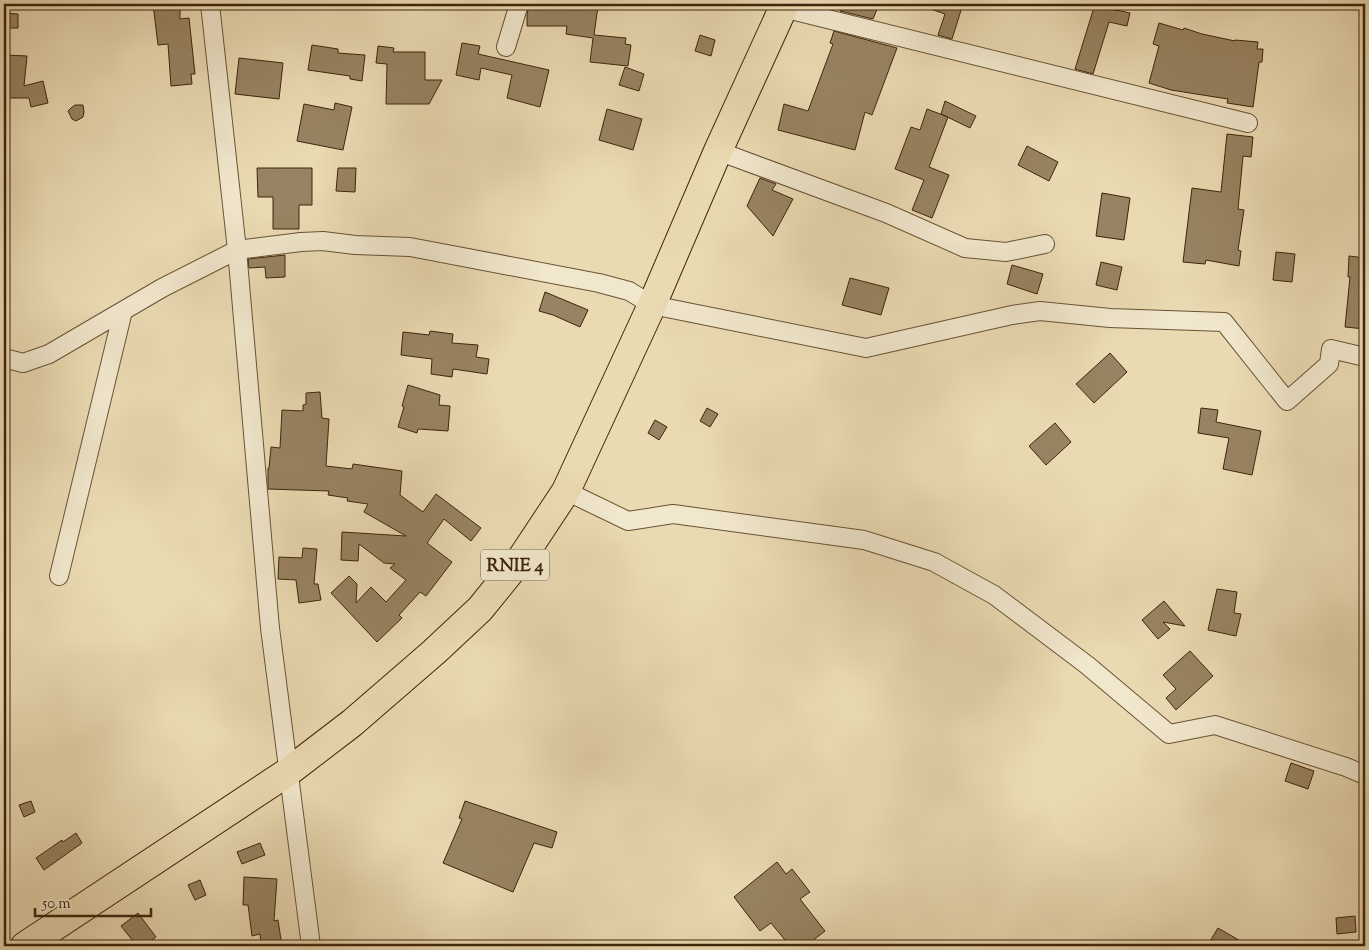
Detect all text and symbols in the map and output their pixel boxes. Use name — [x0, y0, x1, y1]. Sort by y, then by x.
road number: RNIE 4 — [481, 550, 549, 580]
scale bar — [35, 885, 151, 917]
text: 50 m — [41, 894, 71, 915]

